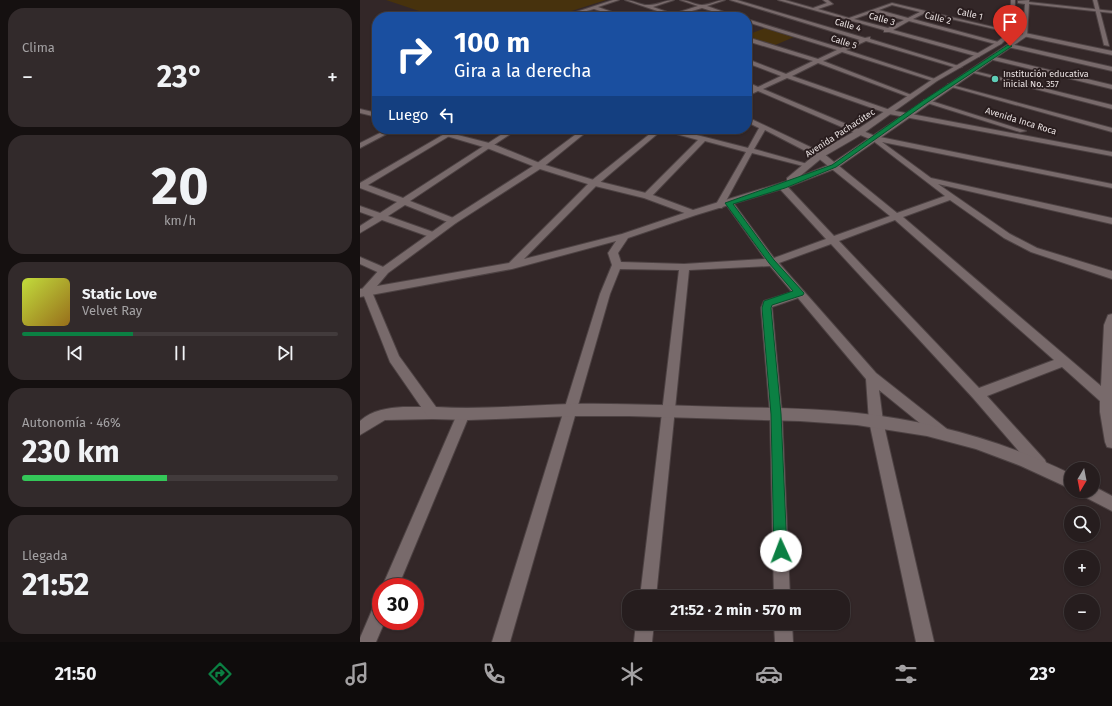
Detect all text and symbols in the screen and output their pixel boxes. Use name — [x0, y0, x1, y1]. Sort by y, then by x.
pin — [993, 5, 1027, 46]
street label: Calle 1 — [956, 6, 984, 22]
street label: Calle 2 — [924, 10, 952, 26]
street label: Calle 3 — [868, 11, 896, 27]
icon: arrive — [999, 11, 1021, 33]
street label: Calle 4 — [834, 16, 863, 34]
text: 100 m — [454, 26, 530, 59]
icon: right — [388, 28, 440, 80]
street label: Calle 5 — [830, 33, 859, 51]
text: Clima — [22, 40, 55, 55]
text: 23° — [157, 59, 203, 95]
text: Gira a la derecha — [454, 60, 591, 82]
text: − — [22, 64, 33, 91]
text: + — [327, 64, 338, 91]
place label: Institución educativa inicial No. 357 — [1003, 69, 1089, 89]
marker: Institución educativa inicial No. 357 — [990, 74, 1000, 84]
icon: left — [436, 104, 458, 126]
street label: Avenida Inca Roca — [984, 105, 1058, 137]
text: Luego — [388, 106, 428, 124]
street label: Avenida Pachacútec — [803, 106, 877, 159]
text: 20 — [151, 155, 209, 218]
text: km/h — [164, 213, 196, 228]
text: Static Love — [82, 285, 157, 303]
text: Velvet Ray — [82, 303, 142, 318]
icon: previous — [64, 342, 86, 364]
icon: pause — [169, 342, 191, 364]
icon: next — [274, 342, 296, 364]
text: Autonomía · 46% — [22, 415, 121, 430]
text: 230 km — [22, 434, 120, 470]
north arrow — [1064, 462, 1100, 498]
map controls — [1064, 462, 1100, 630]
button: search — [1064, 506, 1100, 542]
position arrow — [760, 530, 802, 572]
text: Llegada — [22, 548, 68, 563]
button: + — [1064, 550, 1100, 586]
text: 21:52 — [22, 567, 89, 603]
speed limit sign: 30 — [372, 578, 424, 630]
button: − — [1064, 594, 1100, 630]
text: 21:52 · 2 min · 570 m — [670, 601, 802, 619]
icon: directions — [206, 660, 234, 688]
icon: music — [343, 660, 371, 688]
icon: phone — [480, 660, 508, 688]
icon: climate — [618, 660, 646, 688]
icon: car — [755, 660, 783, 688]
icon: filters — [892, 660, 920, 688]
text: 21:50 — [55, 663, 97, 685]
text: 23° — [1029, 663, 1057, 685]

